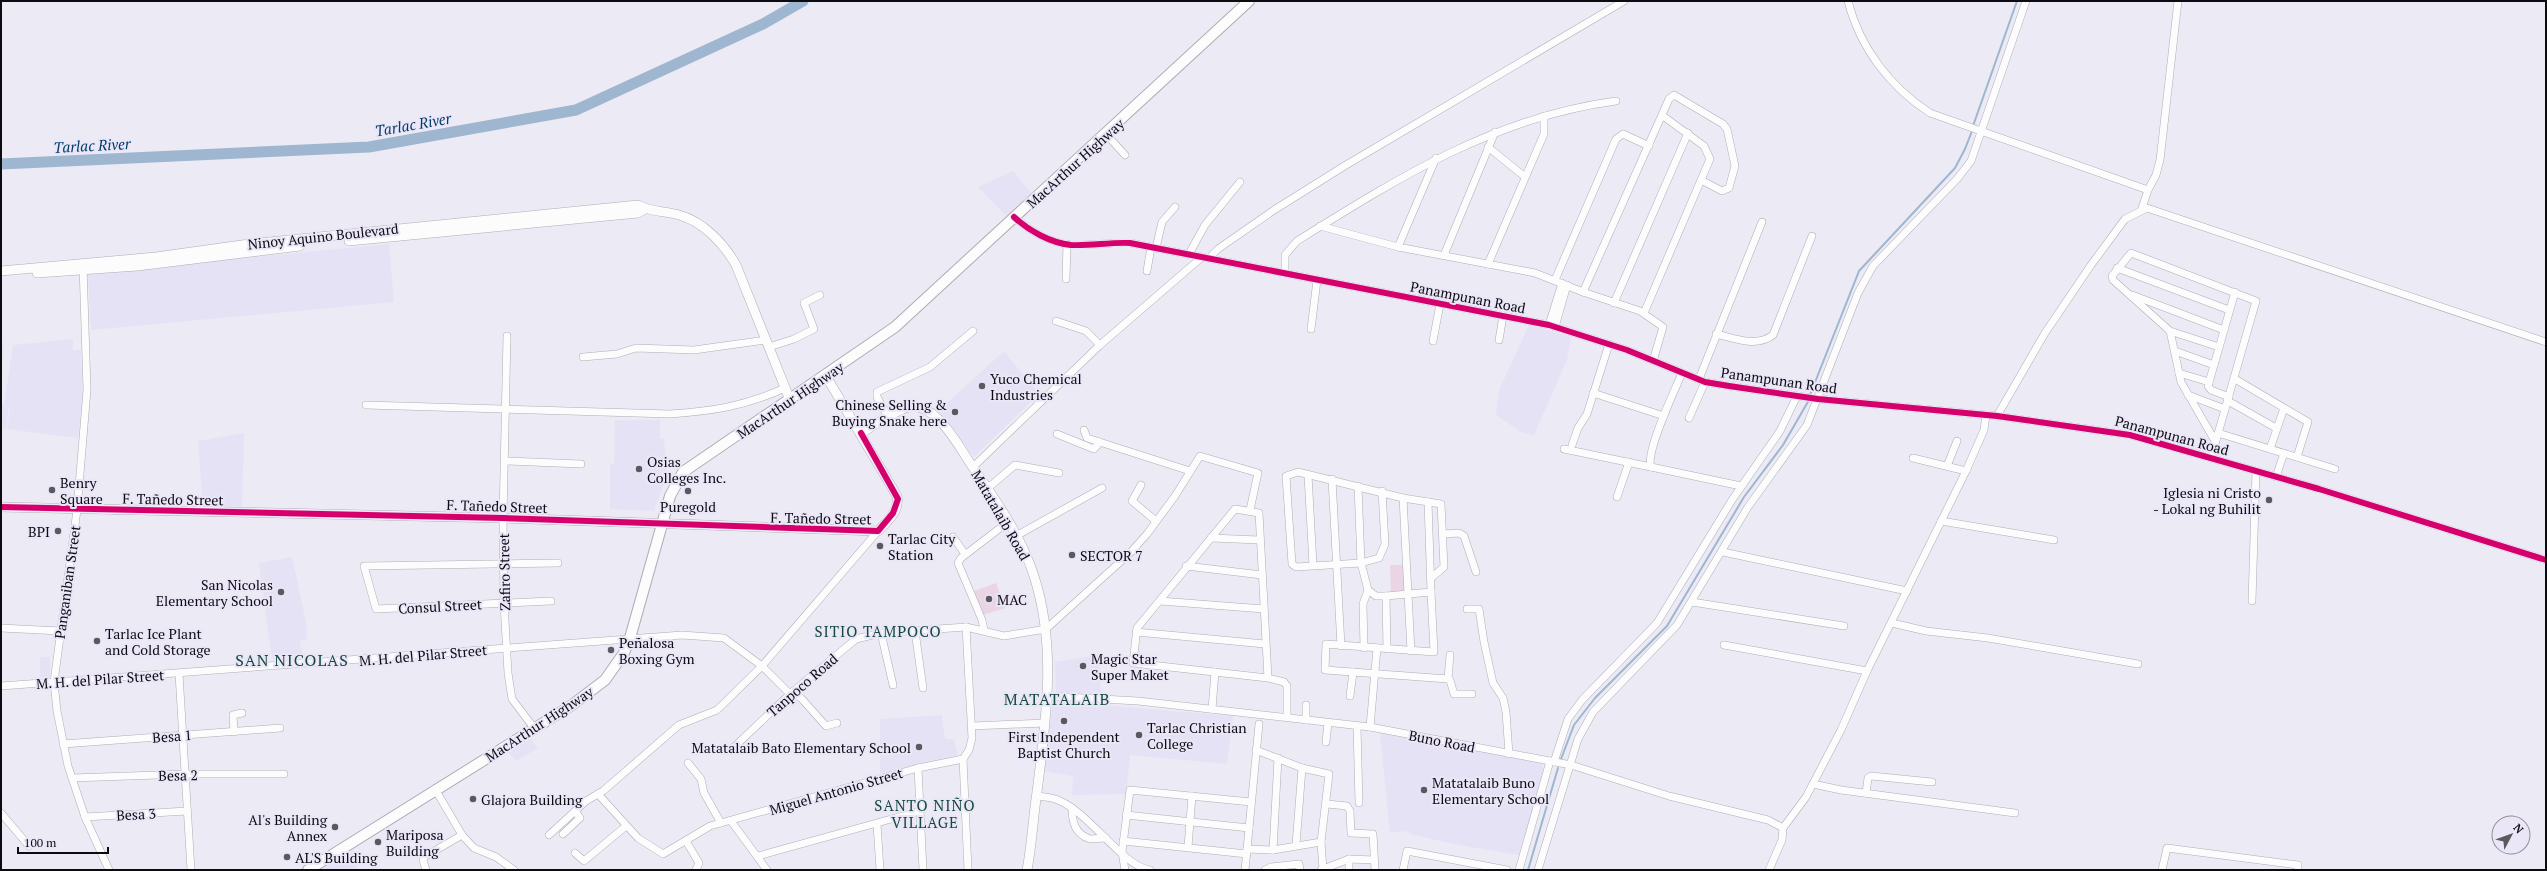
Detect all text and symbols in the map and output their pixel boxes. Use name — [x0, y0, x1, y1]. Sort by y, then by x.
water label: Tarlac River — [373, 107, 454, 141]
street label: MacArthur Highway — [1022, 113, 1129, 212]
water label: Tarlac River — [53, 133, 132, 157]
street label: Ninoy Aquino Boulevard — [247, 219, 400, 253]
street label: Panampunan Road — [1409, 276, 1528, 318]
street label: MacArthur Highway — [733, 357, 848, 443]
street label: Panampunan Road — [1720, 362, 1839, 398]
place label: Yuco Chemical Industries — [990, 369, 1082, 404]
marker: Yuco Chemical Industries — [977, 381, 987, 391]
place label: Chinese Selling & Buying Snake here — [832, 395, 947, 430]
marker: Chinese Selling & Buying Snake here — [950, 407, 960, 417]
street label: Panampunan Road — [2113, 411, 2231, 459]
place label: Osias Colleges Inc. — [647, 452, 726, 487]
marker: Osias Colleges Inc. — [634, 464, 644, 474]
street label: Matatalaib Road — [967, 466, 1035, 564]
place label: Benry Square — [60, 473, 103, 508]
place label: Iglesia ni Cristo - Lokal ng Buhilit — [2153, 483, 2262, 518]
marker: Benry Square — [47, 485, 57, 495]
marker: Puregold — [683, 486, 693, 496]
street label: F. Tañedo Street — [122, 489, 225, 509]
street label: F. Tañedo Street — [446, 495, 549, 517]
marker: Iglesia ni Cristo - Lokal ng Buhilit — [2264, 495, 2274, 505]
place label: Puregold — [660, 497, 716, 516]
street label: F. Tañedo Street — [770, 508, 873, 528]
place label: BPI — [28, 522, 50, 541]
street label: Panganiban Street — [50, 523, 84, 640]
marker: BPI — [53, 526, 63, 536]
place label: Tarlac City Station — [888, 529, 956, 564]
street label: Zafiro Street — [494, 532, 514, 611]
marker: Tarlac City Station — [875, 541, 885, 551]
place label: SECTOR 7 — [1080, 546, 1143, 565]
marker: SECTOR 7 — [1067, 550, 1077, 560]
place label: San Nicolas Elementary School — [156, 575, 273, 610]
marker: San Nicolas Elementary School — [276, 587, 286, 597]
place label: MAC — [997, 590, 1027, 609]
street label: Consul Street — [398, 594, 483, 618]
marker: MAC — [984, 594, 994, 604]
district label: SITIO TAMPOCO — [814, 621, 942, 641]
place label: Tarlac Ice Plant and Cold Storage — [105, 624, 211, 659]
place label: Peñalosa Boxing Gym — [619, 633, 695, 668]
marker: Tarlac Ice Plant and Cold Storage — [92, 636, 102, 646]
street label: M. H. del Pilar Street — [358, 640, 488, 670]
marker: Peñalosa Boxing Gym — [606, 645, 616, 655]
district label: SAN NICOLAS — [235, 649, 349, 671]
street label: Tanpoco Road — [763, 649, 842, 721]
place label: Magic Star Super Maket — [1091, 649, 1170, 684]
marker: Magic Star Super Maket — [1078, 661, 1088, 671]
street label: M. H. del Pilar Street — [35, 665, 165, 693]
street label: MacArthur Highway — [481, 681, 597, 766]
district label: MATATALAIB — [1004, 688, 1110, 710]
marker: First Independent Baptist Church — [1059, 716, 1069, 726]
place label: Tarlac Christian College — [1147, 718, 1247, 753]
street label: Besa 1 — [152, 725, 192, 747]
street label: Buno Road — [1407, 725, 1477, 757]
place label: First Independent Baptist Church — [1008, 727, 1121, 762]
marker: Tarlac Christian College — [1134, 730, 1144, 740]
place label: Matatalaib Bato Elementary School — [692, 738, 911, 757]
marker: Matatalaib Bato Elementary School — [914, 742, 924, 752]
street label: Miguel Antonio Street — [767, 763, 906, 819]
street label: Besa 2 — [158, 765, 198, 785]
place label: Matatalaib Buno Elementary School — [1432, 773, 1549, 808]
marker: Matatalaib Buno Elementary School — [1419, 785, 1429, 795]
place label: Glajora Building — [481, 790, 583, 809]
marker: Glajora Building — [468, 794, 478, 804]
district label: SANTO NIÑO VILLAGE — [874, 795, 976, 832]
street label: Besa 3 — [116, 803, 156, 825]
place label: Al's Building Annex — [248, 810, 328, 845]
north arrow — [2491, 815, 2531, 855]
text: N — [2511, 821, 2527, 837]
marker: Al's Building Annex — [330, 822, 340, 832]
place label: Mariposa Building — [386, 825, 444, 860]
scale bar — [18, 829, 108, 855]
text: 100 m — [24, 835, 57, 850]
marker: Mariposa Building — [373, 837, 383, 847]
place label: AL'S Building — [295, 848, 378, 867]
marker: AL'S Building — [282, 852, 292, 862]

